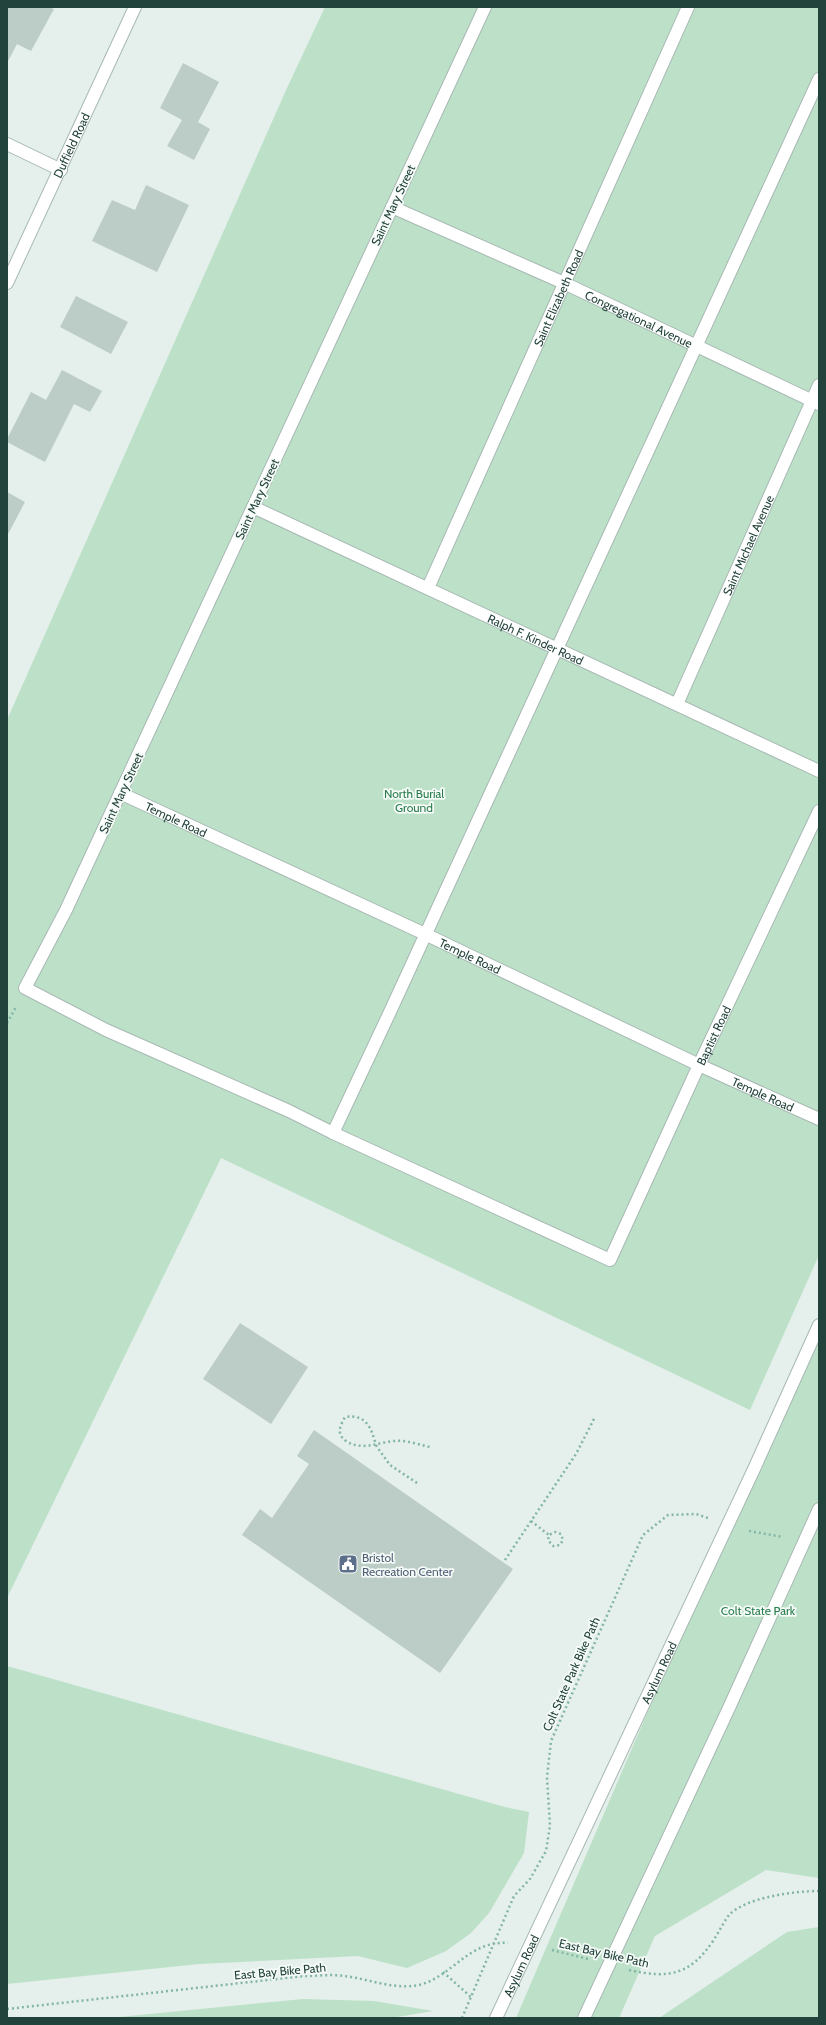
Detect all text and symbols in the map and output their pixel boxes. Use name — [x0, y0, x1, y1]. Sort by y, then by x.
street label: Duffield Road — [49, 110, 92, 180]
street label: Saint Mary Street — [368, 162, 418, 248]
street label: Saint Elizabeth Road — [530, 247, 586, 348]
street label: Congregational Avenue — [583, 287, 695, 350]
street label: Saint Mary Street — [232, 456, 282, 542]
street label: Saint Michael Avenue — [719, 492, 777, 598]
street label: Ralph F. Kinder Road — [485, 610, 586, 668]
street label: Saint Mary Street — [96, 750, 146, 836]
park label: North Burial Ground — [384, 786, 444, 815]
street label: Temple Road — [143, 798, 210, 840]
street label: Temple Road — [437, 934, 503, 977]
street label: Baptist Road — [693, 1003, 733, 1067]
street label: Temple Road — [730, 1073, 797, 1114]
place label: Bristol Recreation Center — [362, 1550, 453, 1579]
public building icon: Bristol Recreation Center — [337, 1553, 359, 1575]
park label: Colt State Park — [721, 1603, 796, 1618]
street label: Colt State Park Bike Path — [539, 1615, 603, 1733]
street label: Asylum Road — [637, 1639, 679, 1706]
street label: Asylum Road — [500, 1932, 542, 1999]
street label: East Bay Bike Path — [557, 1935, 651, 1971]
street label: East Bay Bike Path — [233, 1960, 327, 1982]

